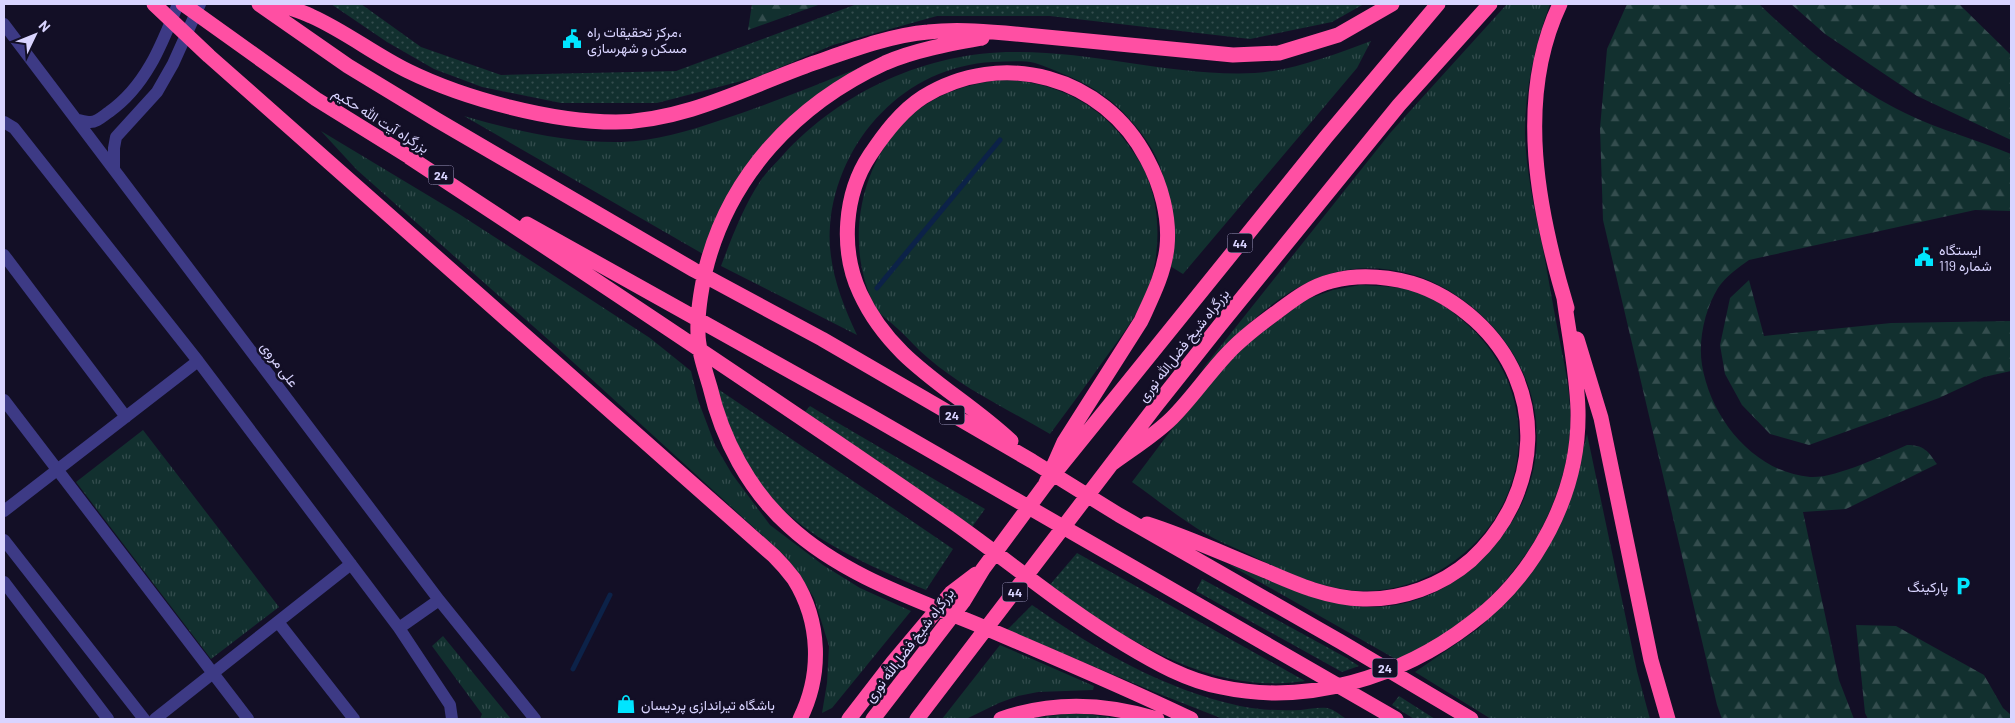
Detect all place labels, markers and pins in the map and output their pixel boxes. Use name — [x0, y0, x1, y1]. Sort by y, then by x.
place label: مرکز تحقیقات راه، مسکن و شهرسازی — [587, 23, 687, 57]
public building icon: مرکز تحقیقات راه، مسکن و شهرسازی — [561, 28, 583, 50]
place label: ایستگاه شماره 119 — [1939, 241, 1992, 275]
public building icon: ایستگاه شماره 119 — [1913, 246, 1935, 268]
parking icon: پارکینگ — [1952, 575, 1974, 597]
place label: پارکینگ — [1907, 578, 1948, 597]
shop icon: باشگاه تیراندازی پردیسان — [615, 693, 637, 715]
place label: باشگاه تیراندازی پردیسان — [641, 696, 775, 715]

